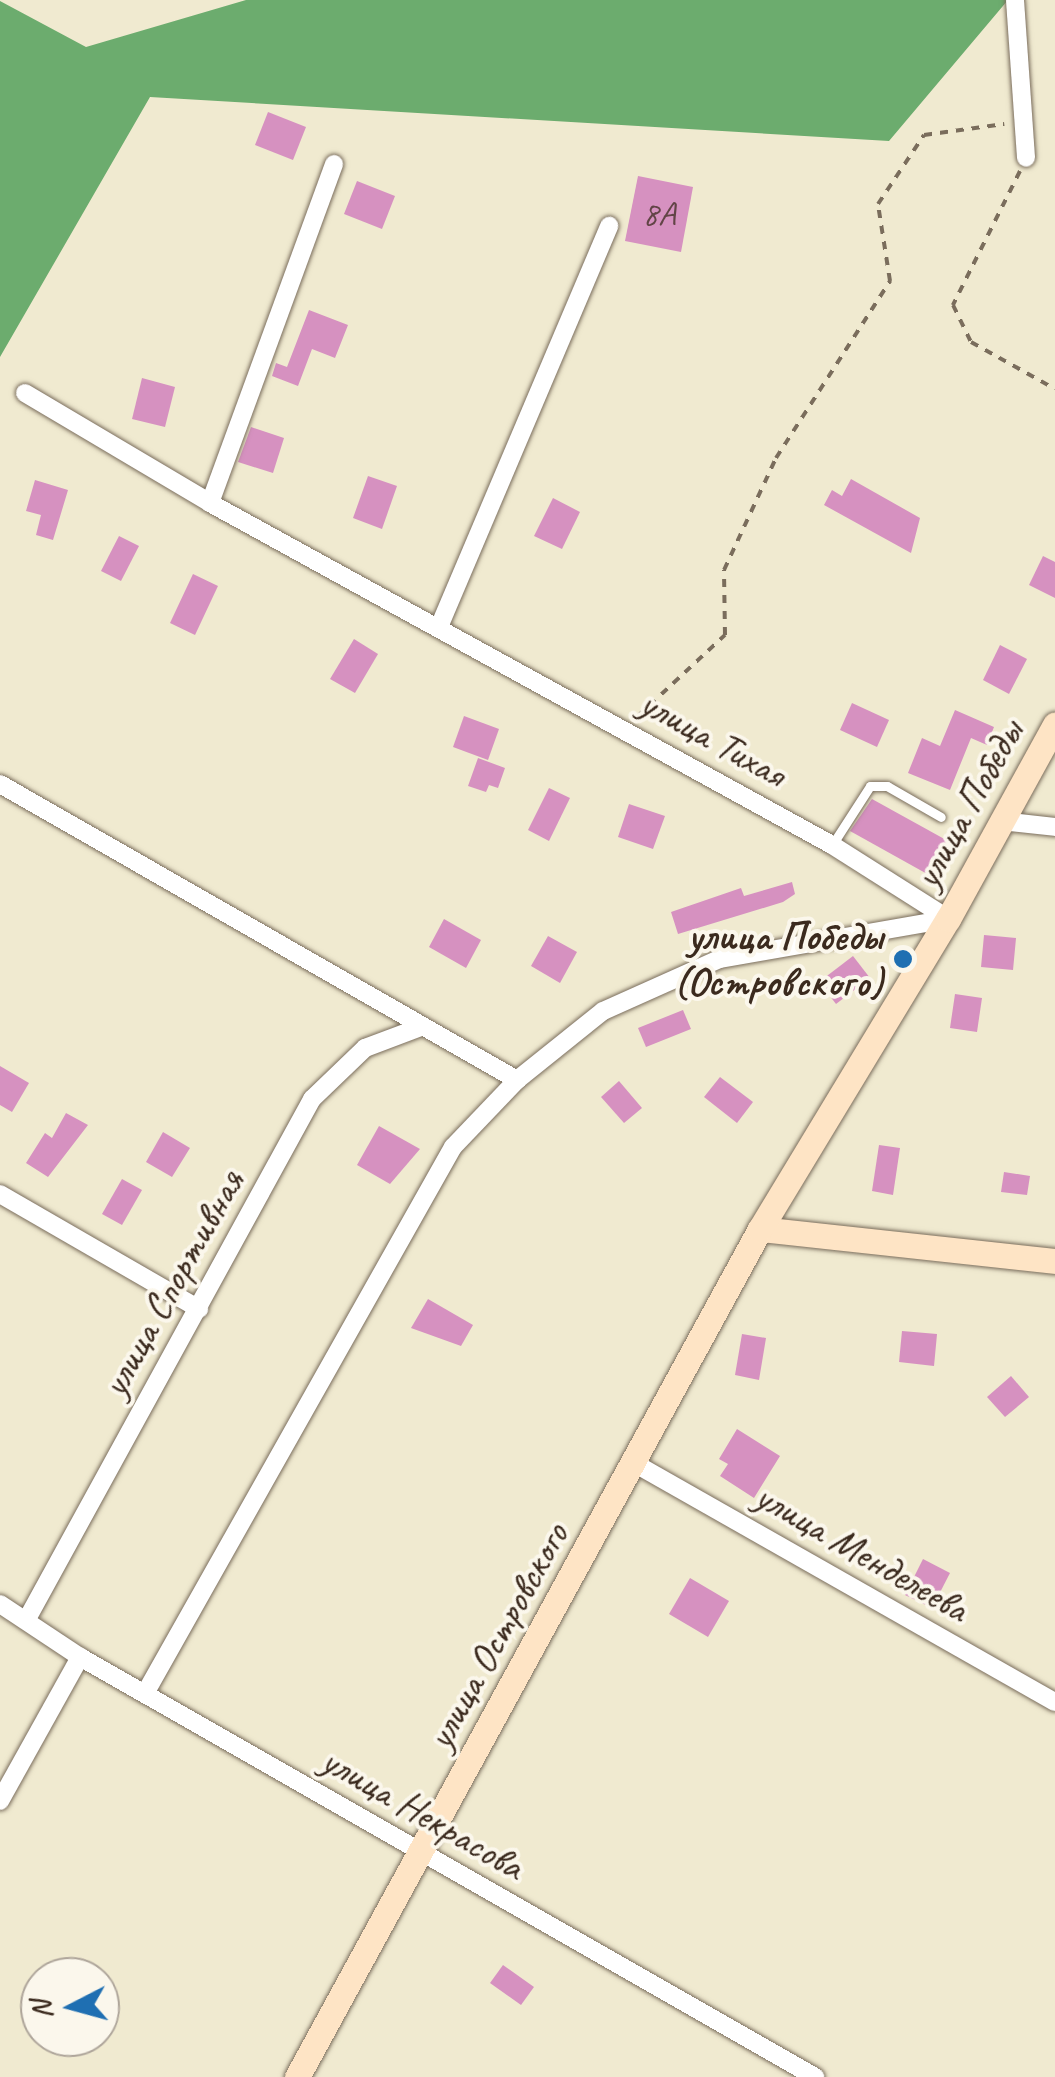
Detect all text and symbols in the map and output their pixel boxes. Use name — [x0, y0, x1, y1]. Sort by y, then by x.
house number: 8А — [642, 193, 676, 235]
street label: улица Тихая — [632, 678, 794, 798]
street label: улица Победы — [902, 712, 1034, 896]
place label: улица Победы (Островского) — [674, 912, 883, 1006]
marker: улица Победы (Островского) — [892, 948, 914, 970]
street label: улица Спортивная — [90, 1162, 254, 1404]
street label: улица Менделеева — [747, 1472, 977, 1632]
street label: улица Островского — [414, 1513, 580, 1759]
street label: улица Некрасова — [313, 1736, 533, 1890]
north arrow — [20, 1957, 120, 2057]
text: N — [23, 2000, 60, 2020]

